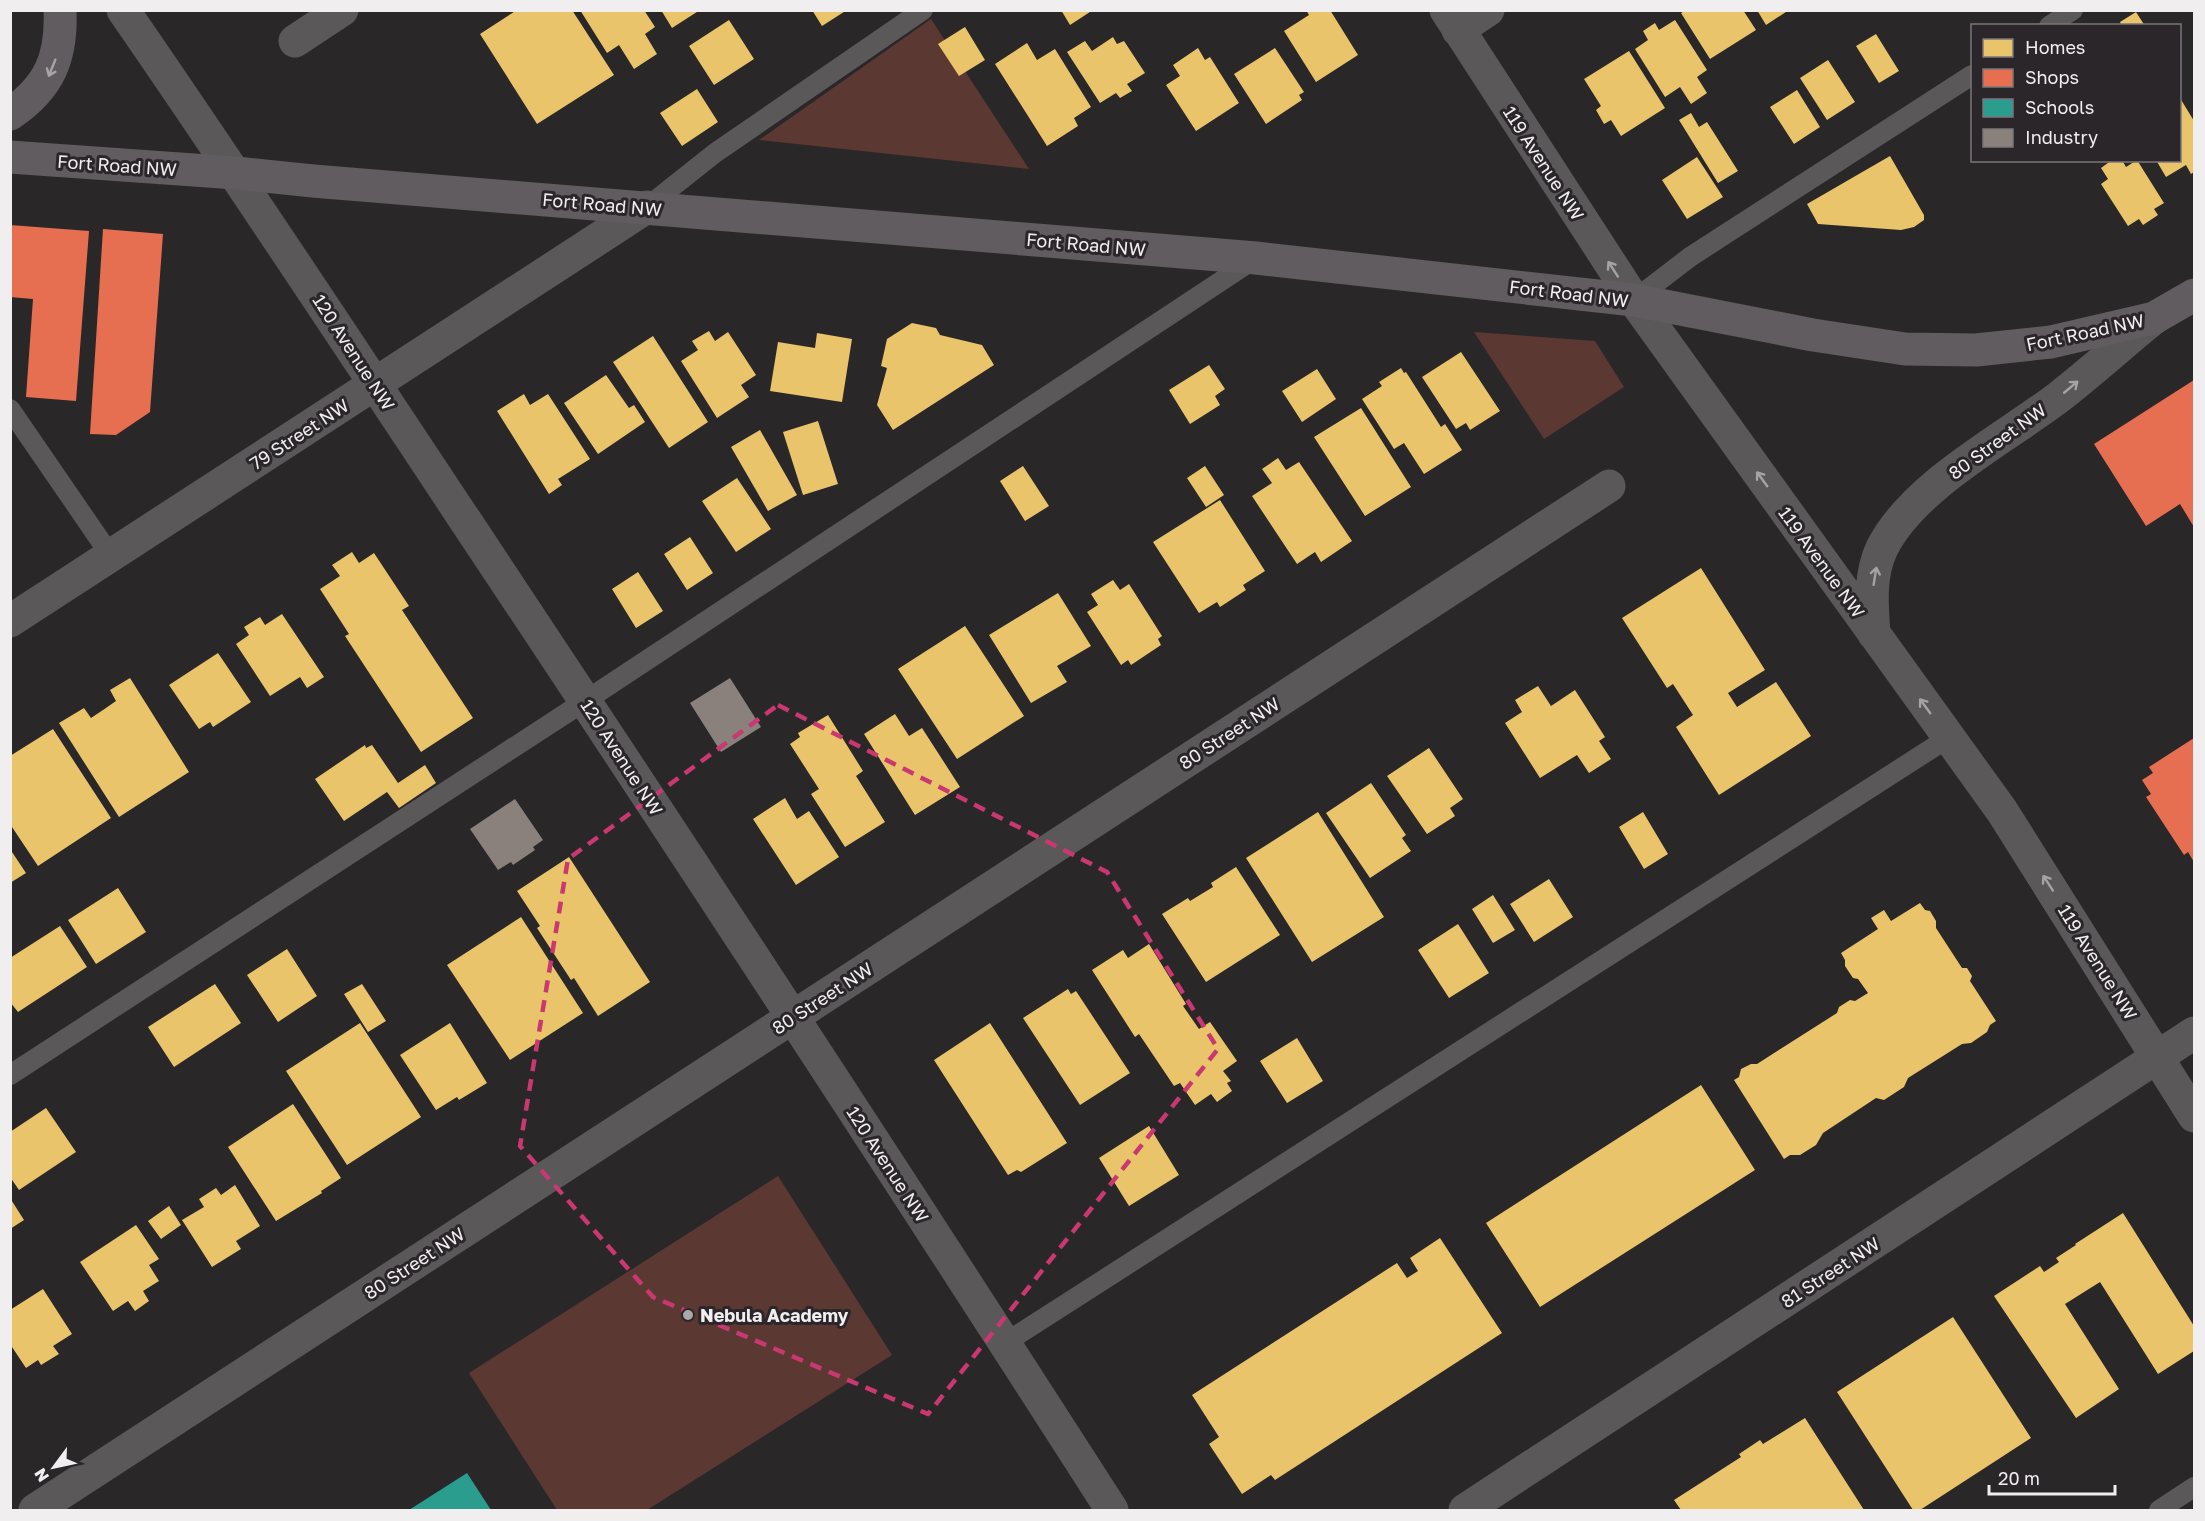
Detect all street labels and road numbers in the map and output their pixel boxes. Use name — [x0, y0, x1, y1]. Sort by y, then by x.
street label: 119 Avenue NW — [1499, 102, 1589, 224]
street label: Fort Road NW — [56, 150, 178, 180]
street label: Fort Road NW — [541, 188, 663, 220]
street label: Fort Road NW — [1025, 228, 1147, 260]
street label: Fort Road NW — [1508, 275, 1630, 311]
street label: 120 Avenue NW — [308, 290, 400, 414]
street label: Fort Road NW — [2024, 309, 2146, 355]
street label: 79 Street NW — [245, 394, 353, 474]
street label: 80 Street NW — [1944, 398, 2050, 484]
street label: 119 Avenue NW — [1774, 502, 1870, 622]
street label: 80 Street NW — [1175, 692, 1283, 774]
street label: 120 Avenue NW — [576, 695, 668, 819]
street label: 119 Avenue NW — [2054, 900, 2142, 1024]
street label: 80 Street NW — [768, 957, 876, 1039]
street label: 120 Avenue NW — [842, 1102, 934, 1226]
street label: 80 Street NW — [360, 1222, 468, 1304]
street label: 81 Street NW — [1777, 1232, 1883, 1312]

